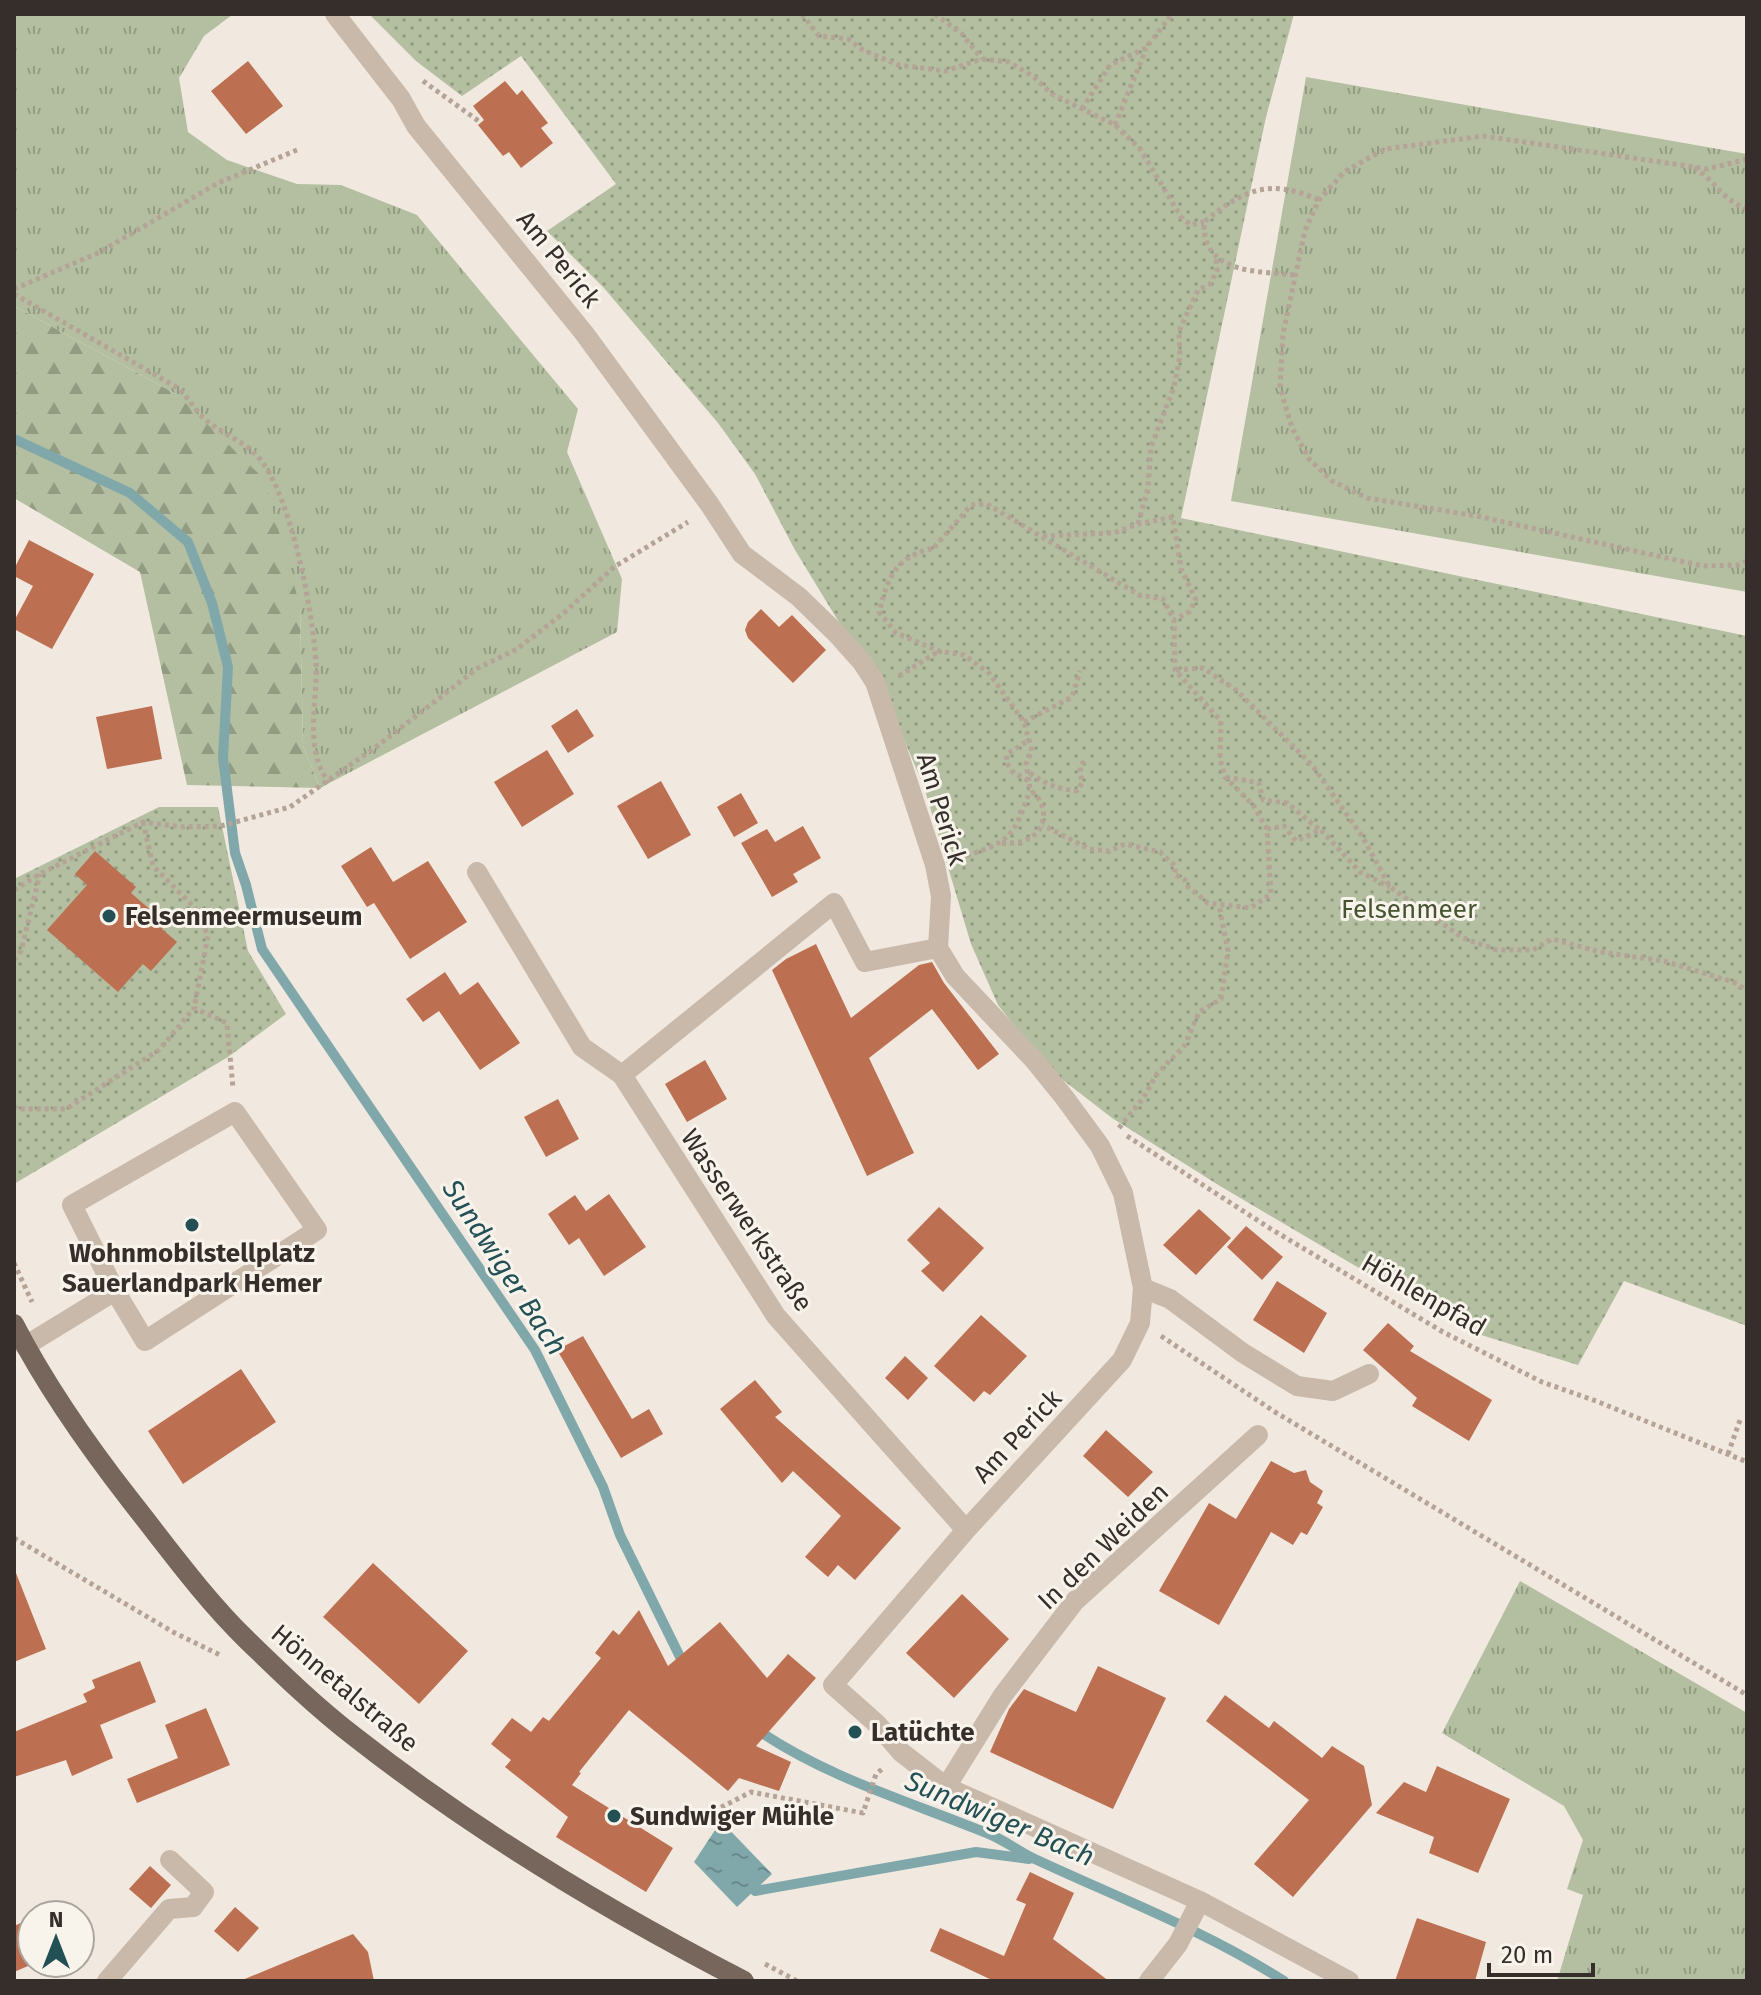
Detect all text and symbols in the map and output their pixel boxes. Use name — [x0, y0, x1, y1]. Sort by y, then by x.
street label: Am Perick — [510, 205, 607, 315]
street label: Am Perick — [910, 749, 973, 870]
park label: Felsenmeer — [1341, 894, 1477, 925]
place label: Felsenmeermuseum — [125, 901, 362, 932]
marker: Felsenmeermuseum — [100, 907, 118, 925]
street label: Wasserwerkstraße — [674, 1123, 819, 1317]
water label: Sundwiger Bach — [435, 1173, 574, 1361]
marker: Wohnmobilstellplatz Sauerlandpark Hemer — [183, 1216, 201, 1234]
place label: Wohnmobilstellplatz Sauerlandpark Hemer — [62, 1238, 323, 1299]
street label: Höhlenpfad — [1356, 1247, 1491, 1343]
street label: Am Perick — [967, 1383, 1069, 1489]
street label: In den Weiden — [1032, 1476, 1175, 1616]
street label: Hönnetalstraße — [265, 1618, 425, 1759]
place label: Latüchte — [871, 1717, 975, 1748]
marker: Latüchte — [846, 1723, 864, 1741]
water label: Sundwiger Bach — [899, 1763, 1099, 1873]
place label: Sundwiger Mühle — [630, 1801, 834, 1832]
marker: Sundwiger Mühle — [605, 1807, 623, 1825]
north arrow — [16, 1899, 96, 1979]
text: N — [49, 1906, 63, 1933]
scale bar — [1489, 1927, 1593, 1977]
text: 20 m — [1501, 1941, 1553, 1969]

